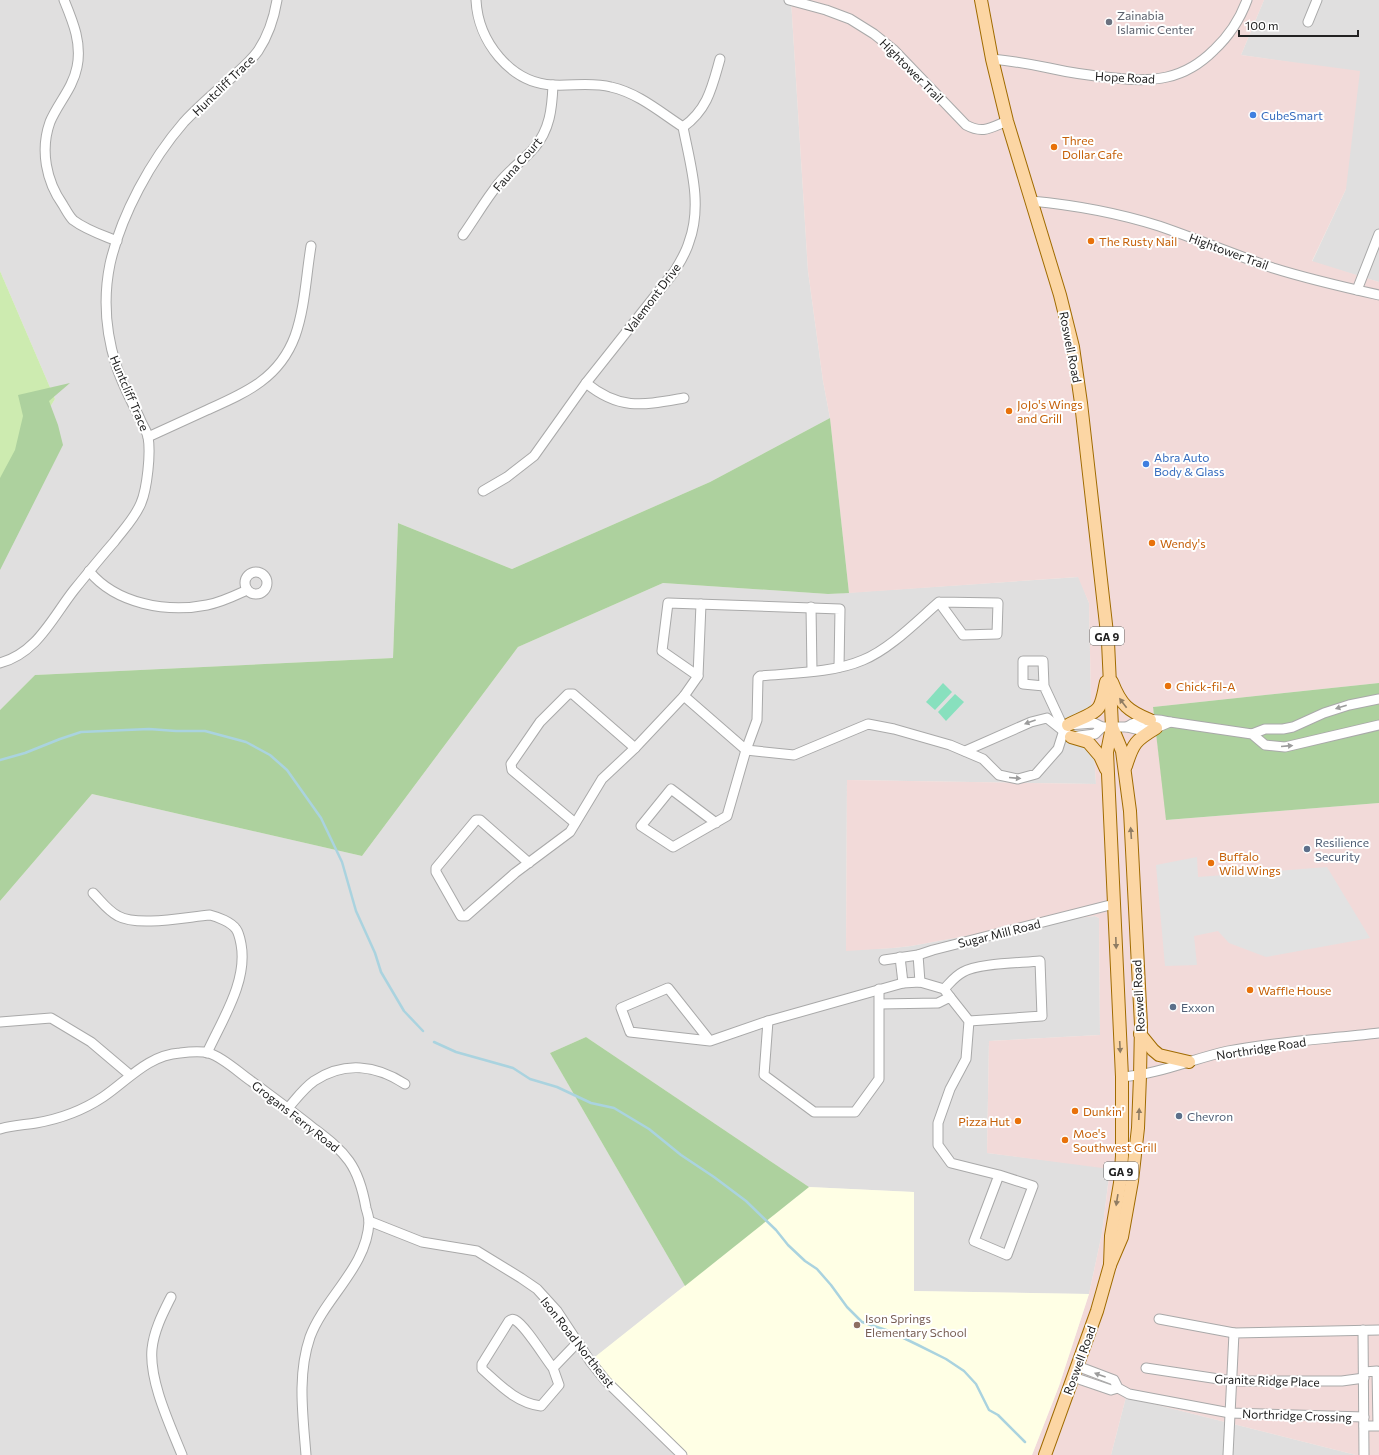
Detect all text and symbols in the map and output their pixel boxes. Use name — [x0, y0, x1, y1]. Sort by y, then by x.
place label: Zainabia Islamic Center — [1117, 8, 1195, 36]
scale bar — [1239, 12, 1358, 38]
marker: Zainabia Islamic Center — [1104, 17, 1114, 27]
text: 100 m — [1245, 18, 1279, 32]
street label: Hightower Trail — [877, 35, 947, 105]
street label: Huntcliff Trace — [189, 52, 257, 118]
street label: Hope Road — [1095, 68, 1155, 86]
place label: CubeSmart — [1261, 108, 1323, 122]
marker: CubeSmart — [1248, 110, 1258, 120]
place label: Three Dollar Cafe — [1062, 133, 1123, 161]
street label: Fauna Court — [490, 134, 544, 194]
marker: Three Dollar Cafe — [1049, 142, 1059, 152]
street label: Hightower Trail — [1187, 230, 1271, 272]
place label: The Rusty Nail — [1099, 234, 1177, 248]
marker: The Rusty Nail — [1086, 236, 1096, 246]
street label: Valemont Drive — [621, 260, 683, 336]
street label: Roswell Road — [1057, 310, 1085, 384]
street label: Huntcliff Trace — [108, 353, 152, 433]
place label: JoJo's Wings and Grill — [1017, 397, 1083, 425]
marker: JoJo's Wings and Grill — [1004, 406, 1014, 416]
place label: Abra Auto Body & Glass — [1154, 450, 1224, 478]
marker: Abra Auto Body & Glass — [1141, 459, 1151, 469]
place label: Wendy's — [1160, 536, 1206, 550]
marker: Wendy's — [1147, 538, 1157, 548]
road number: GA 9 — [1090, 627, 1124, 645]
place label: Chick-fil-A — [1176, 679, 1235, 693]
marker: Chick-fil-A — [1163, 681, 1173, 691]
one-way arrow — [1119, 697, 1127, 708]
one-way arrow — [1335, 704, 1347, 710]
one-way arrow — [1024, 720, 1036, 726]
one-way arrow — [1281, 743, 1293, 750]
one-way arrow — [1009, 774, 1021, 781]
one-way arrow — [1128, 827, 1135, 839]
place label: Resilience Security — [1315, 835, 1369, 863]
marker: Resilience Security — [1302, 844, 1312, 854]
place label: Buffalo Wild Wings — [1219, 849, 1281, 877]
marker: Buffalo Wild Wings — [1206, 858, 1216, 868]
street label: Sugar Mill Road — [956, 916, 1042, 950]
one-way arrow — [1112, 937, 1119, 949]
street label: Roswell Road — [1129, 960, 1147, 1032]
place label: Waffle House — [1258, 983, 1331, 997]
marker: Waffle House — [1245, 985, 1255, 995]
place label: Exxon — [1181, 1000, 1215, 1014]
marker: Exxon — [1168, 1002, 1178, 1012]
street label: Northridge Road — [1215, 1034, 1307, 1062]
one-way arrow — [1117, 1041, 1124, 1053]
street label: Grogans Ferry Road — [250, 1078, 343, 1154]
place label: Dunkin' — [1083, 1104, 1124, 1118]
marker: Dunkin' — [1070, 1106, 1080, 1116]
one-way arrow — [1135, 1108, 1142, 1120]
place label: Chevron — [1187, 1109, 1233, 1123]
marker: Chevron — [1174, 1111, 1184, 1121]
place label: Pizza Hut — [958, 1114, 1010, 1128]
marker: Pizza Hut — [1013, 1116, 1023, 1126]
place label: Moe's Southwest Grill — [1073, 1126, 1157, 1154]
marker: Moe's Southwest Grill — [1060, 1135, 1070, 1145]
road number: GA 9 — [1104, 1162, 1138, 1180]
one-way arrow — [1114, 1194, 1120, 1206]
street label: Ison Road Northeast — [538, 1294, 618, 1390]
place label: Ison Springs Elementary School — [865, 1311, 967, 1339]
marker: Ison Springs Elementary School — [852, 1320, 862, 1330]
street label: Roswell Road — [1060, 1324, 1098, 1396]
one-way arrow — [1094, 1371, 1106, 1377]
street label: Granite Ridge Place — [1214, 1371, 1320, 1389]
street label: Northridge Crossing — [1242, 1406, 1353, 1424]

